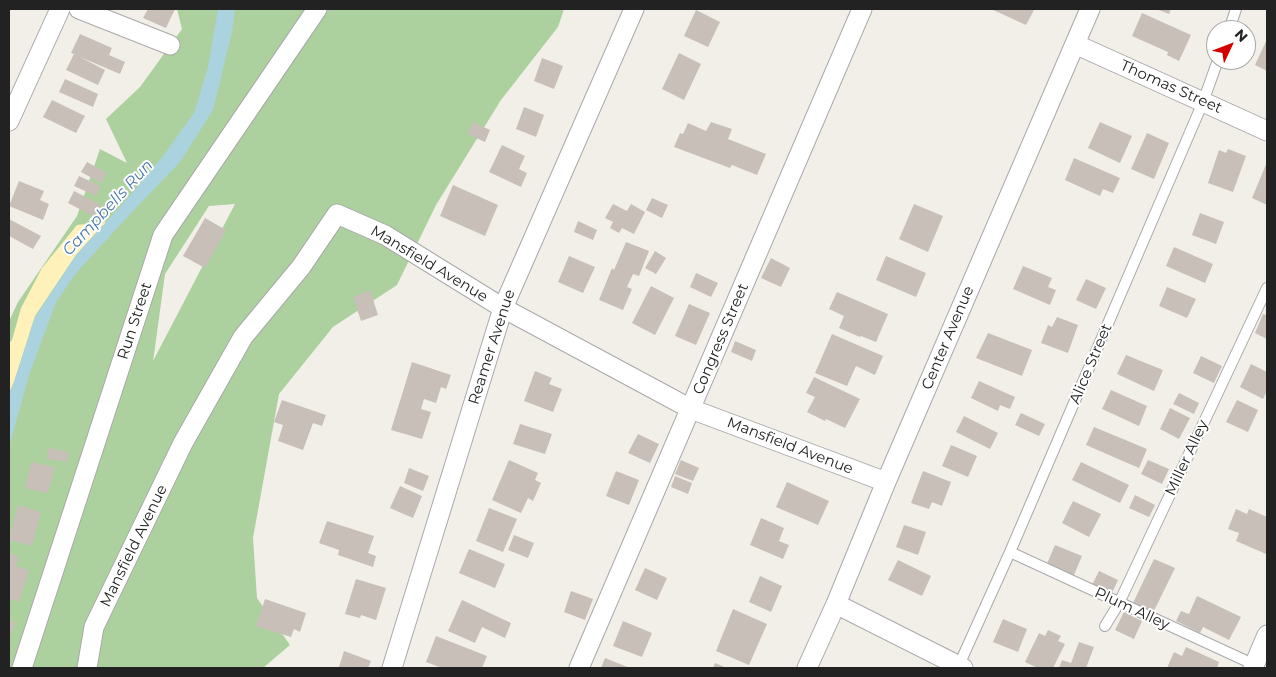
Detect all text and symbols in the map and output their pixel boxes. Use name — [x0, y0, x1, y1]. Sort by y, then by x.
north arrow — [1206, 20, 1256, 70]
text: N — [1231, 25, 1252, 46]
street label: Thomas Street — [1117, 57, 1225, 117]
water label: Campbells Run — [59, 156, 157, 260]
street label: Mansfield Avenue — [367, 222, 491, 306]
street label: Run Street — [114, 280, 156, 362]
street label: Congress Street — [689, 281, 753, 397]
street label: Center Avenue — [918, 283, 978, 393]
street label: Reamer Avenue — [465, 287, 519, 407]
street label: Alice Street — [1066, 321, 1116, 407]
street label: Mansfield Avenue — [724, 414, 856, 478]
street label: Miller Alley — [1162, 417, 1212, 499]
street label: Mansfield Avenue — [97, 482, 171, 610]
street label: Plum Alley — [1092, 584, 1172, 634]

